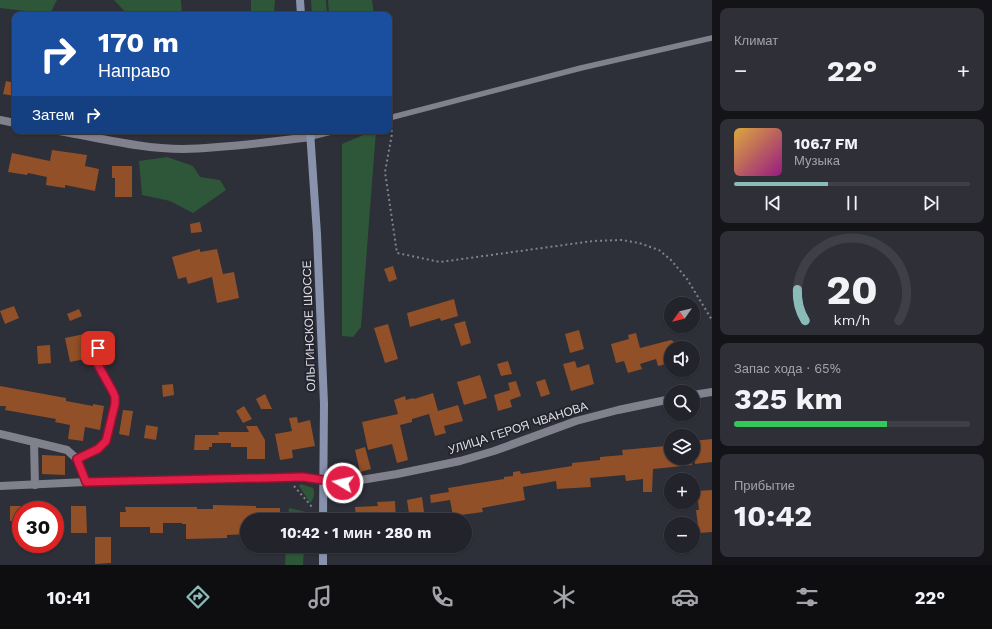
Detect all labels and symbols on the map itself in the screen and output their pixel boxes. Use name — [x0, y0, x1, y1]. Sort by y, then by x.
street label: ОЛЬГИНСКОЕ ШОССЕ — [300, 260, 318, 392]
north arrow — [664, 297, 700, 333]
pin — [81, 331, 115, 365]
street label: УЛИЦА ГЕРОЯ ЧВАНОВА — [446, 399, 590, 457]
position arrow — [322, 462, 364, 504]
speed limit sign: 30 — [12, 501, 64, 553]

